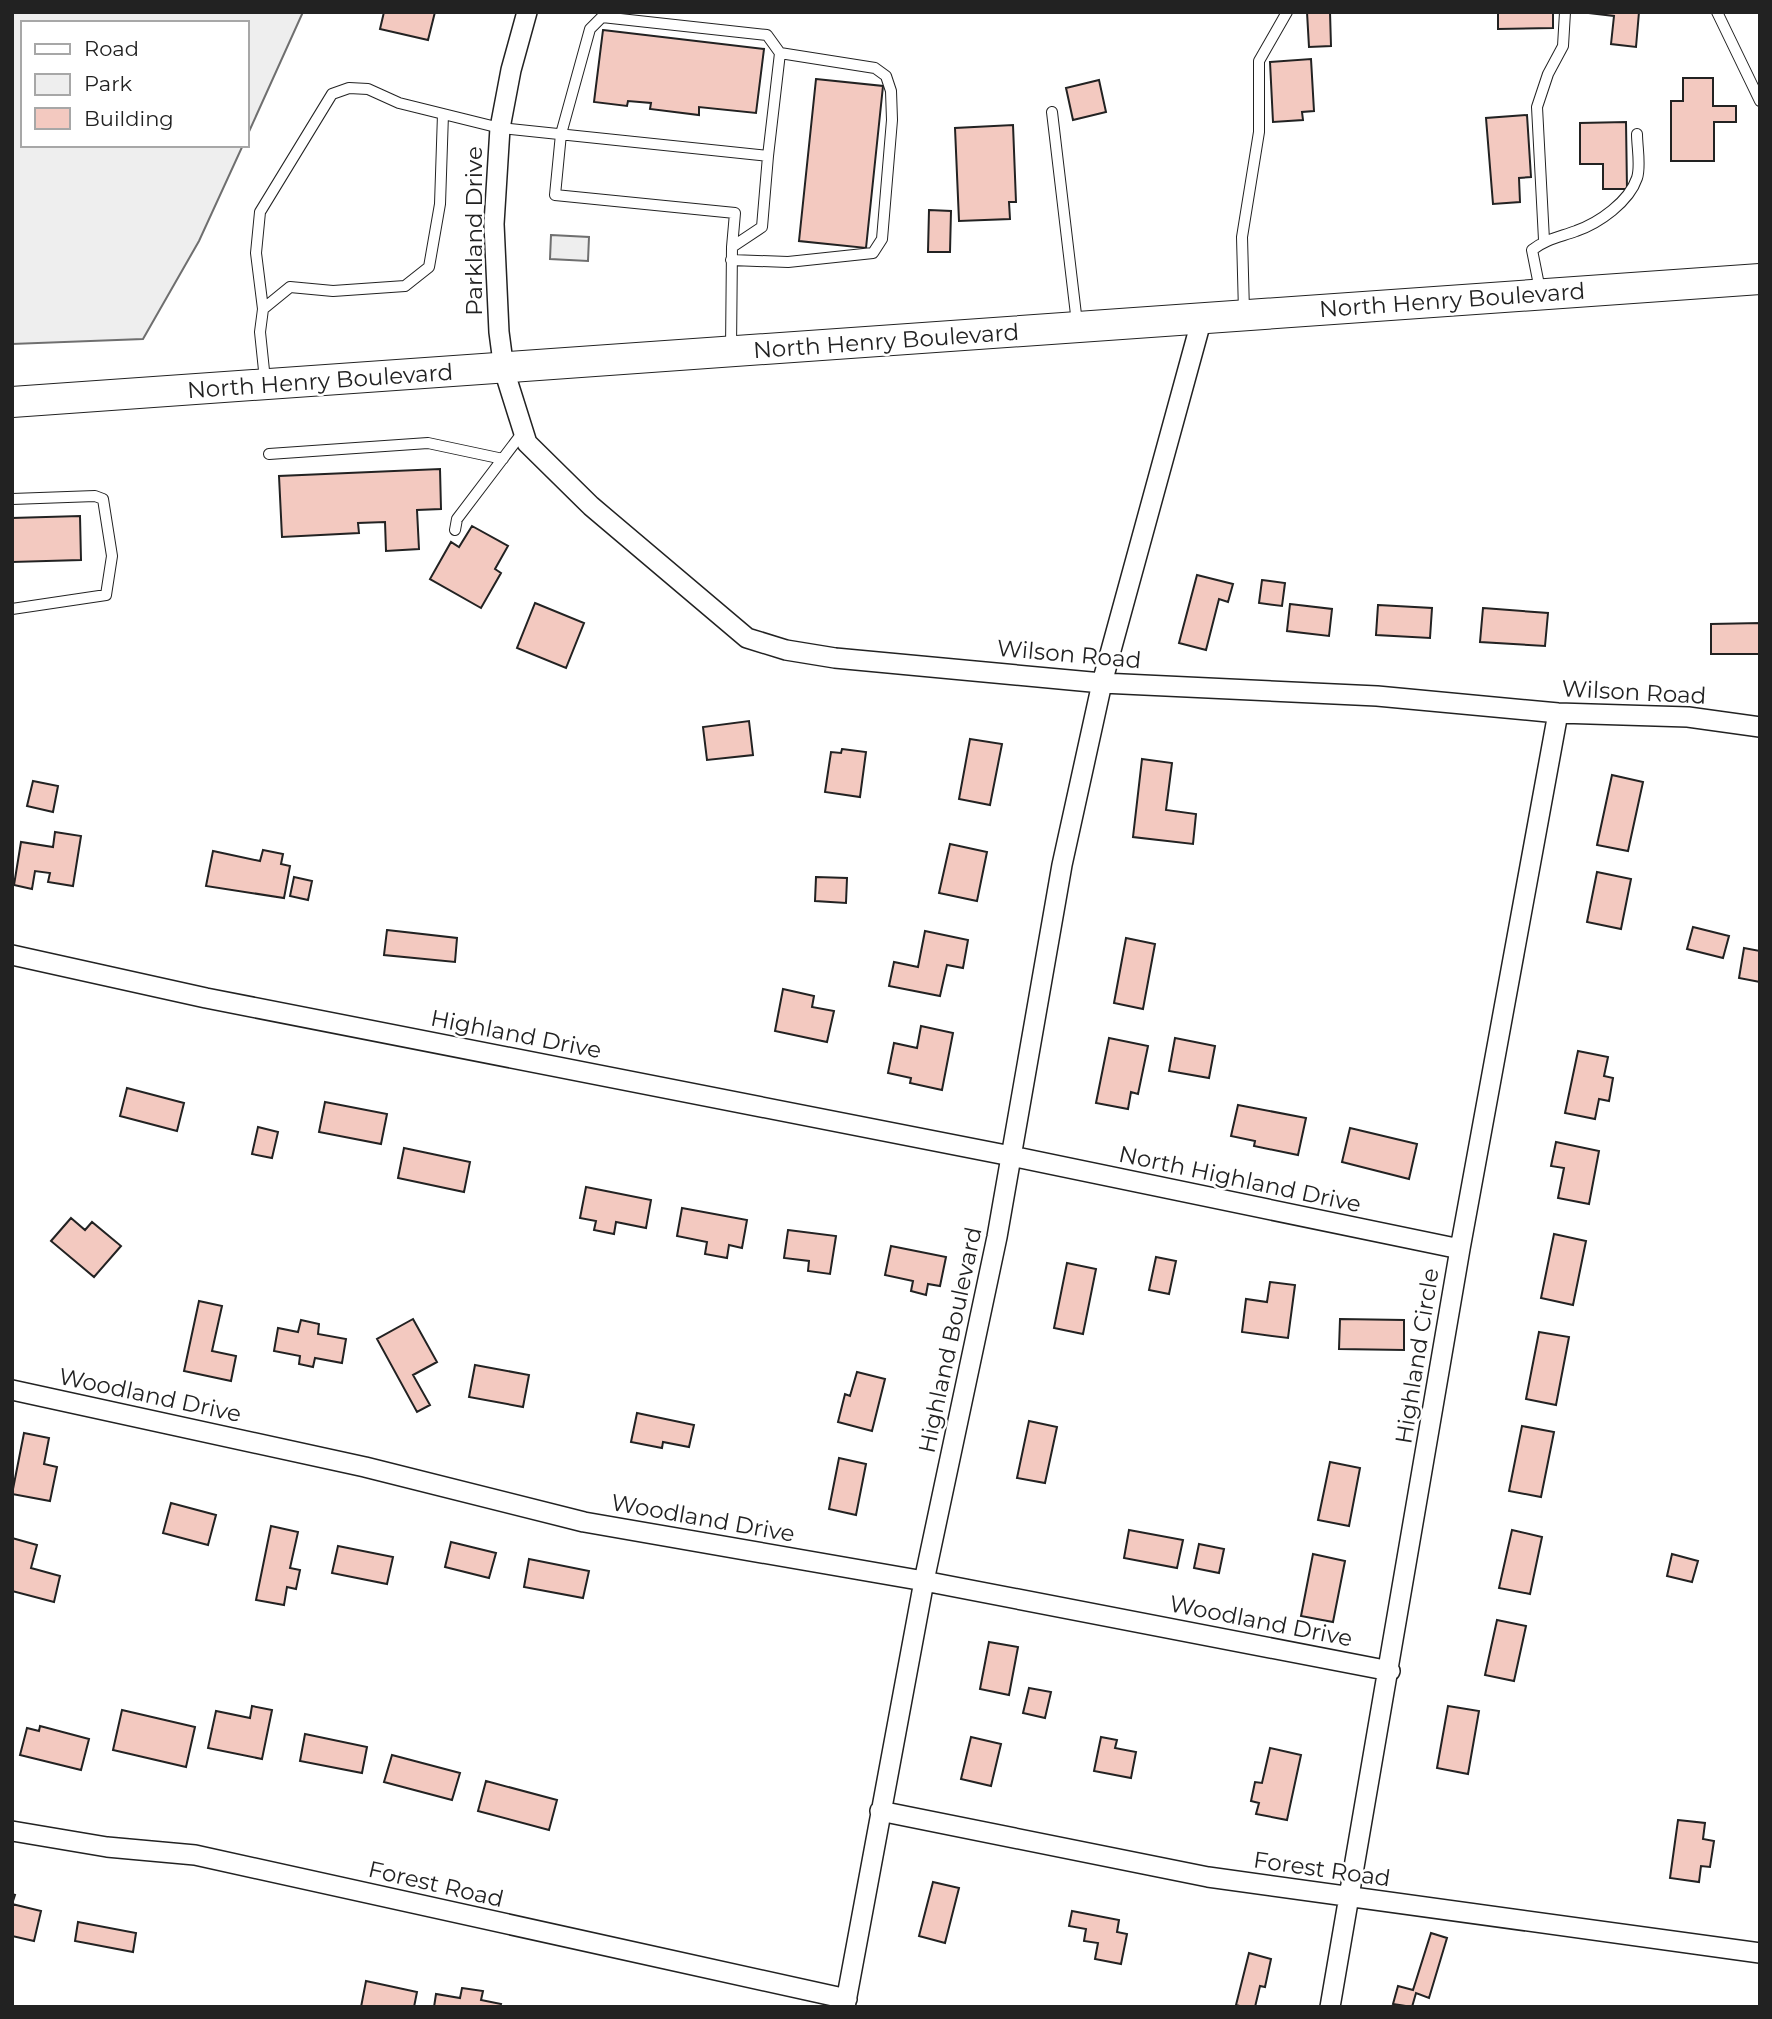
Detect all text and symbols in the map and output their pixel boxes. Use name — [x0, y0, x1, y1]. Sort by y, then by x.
legend — [21, 21, 248, 147]
text: Road — [84, 36, 139, 61]
text: Park — [84, 71, 132, 96]
text: Building — [84, 106, 174, 131]
street label: Parkland Drive — [460, 146, 488, 316]
street label: North Henry Boulevard — [1318, 277, 1586, 323]
street label: North Henry Boulevard — [752, 318, 1020, 364]
street label: North Henry Boulevard — [186, 358, 454, 404]
street label: Wilson Road — [996, 634, 1142, 674]
street label: Wilson Road — [1561, 674, 1707, 710]
street label: Highland Drive — [428, 1004, 604, 1064]
street label: North Highland Drive — [1116, 1140, 1364, 1218]
street label: Highland Boulevard — [912, 1224, 988, 1456]
street label: Highland Circle — [1389, 1266, 1445, 1446]
street label: Woodland Drive — [56, 1362, 244, 1428]
street label: Woodland Drive — [609, 1488, 797, 1548]
street label: Woodland Drive — [1167, 1590, 1355, 1652]
street label: Forest Road — [1252, 1846, 1392, 1892]
street label: Forest Road — [366, 1855, 506, 1913]

